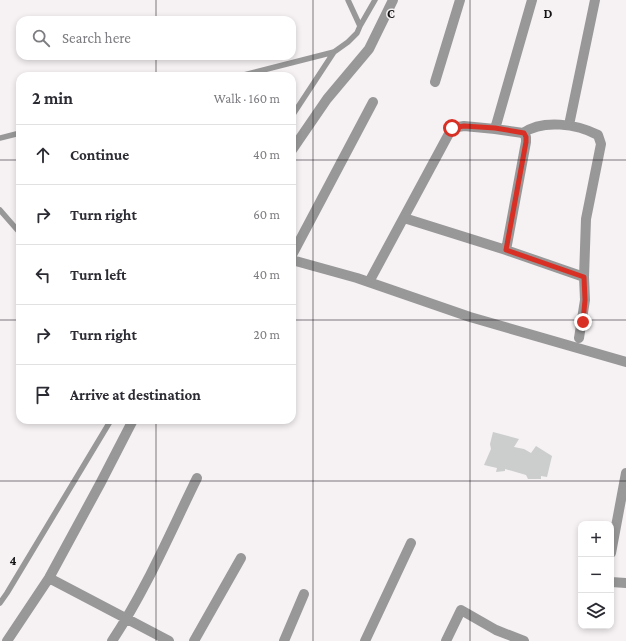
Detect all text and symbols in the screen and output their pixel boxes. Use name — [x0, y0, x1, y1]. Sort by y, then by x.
text: C — [387, 6, 395, 21]
text: D — [544, 6, 553, 21]
search box — [16, 16, 296, 60]
icon: search — [30, 27, 52, 49]
text: Search here — [62, 30, 131, 46]
text: 2 min — [32, 89, 73, 108]
text: Walk · 160 m — [214, 91, 280, 106]
route start — [443, 119, 461, 137]
icon: ahead — [32, 144, 54, 166]
text: Continue — [70, 147, 129, 163]
text: 40 m — [253, 147, 280, 162]
icon: right — [32, 204, 54, 226]
text: Turn right — [70, 207, 137, 223]
text: 60 m — [253, 207, 280, 222]
icon: left — [32, 264, 54, 286]
text: Turn left — [70, 267, 126, 283]
text: 40 m — [253, 267, 280, 282]
route end — [574, 313, 592, 331]
icon: right — [32, 324, 54, 346]
text: Turn right — [70, 327, 137, 343]
text: 20 m — [254, 327, 280, 342]
icon: arrive — [32, 384, 54, 406]
text: Arrive at destination — [70, 387, 201, 403]
map controls — [578, 521, 614, 629]
button: + — [578, 521, 614, 557]
text: 4 — [9, 553, 17, 568]
button: − — [578, 557, 614, 593]
button: layers — [578, 593, 614, 629]

